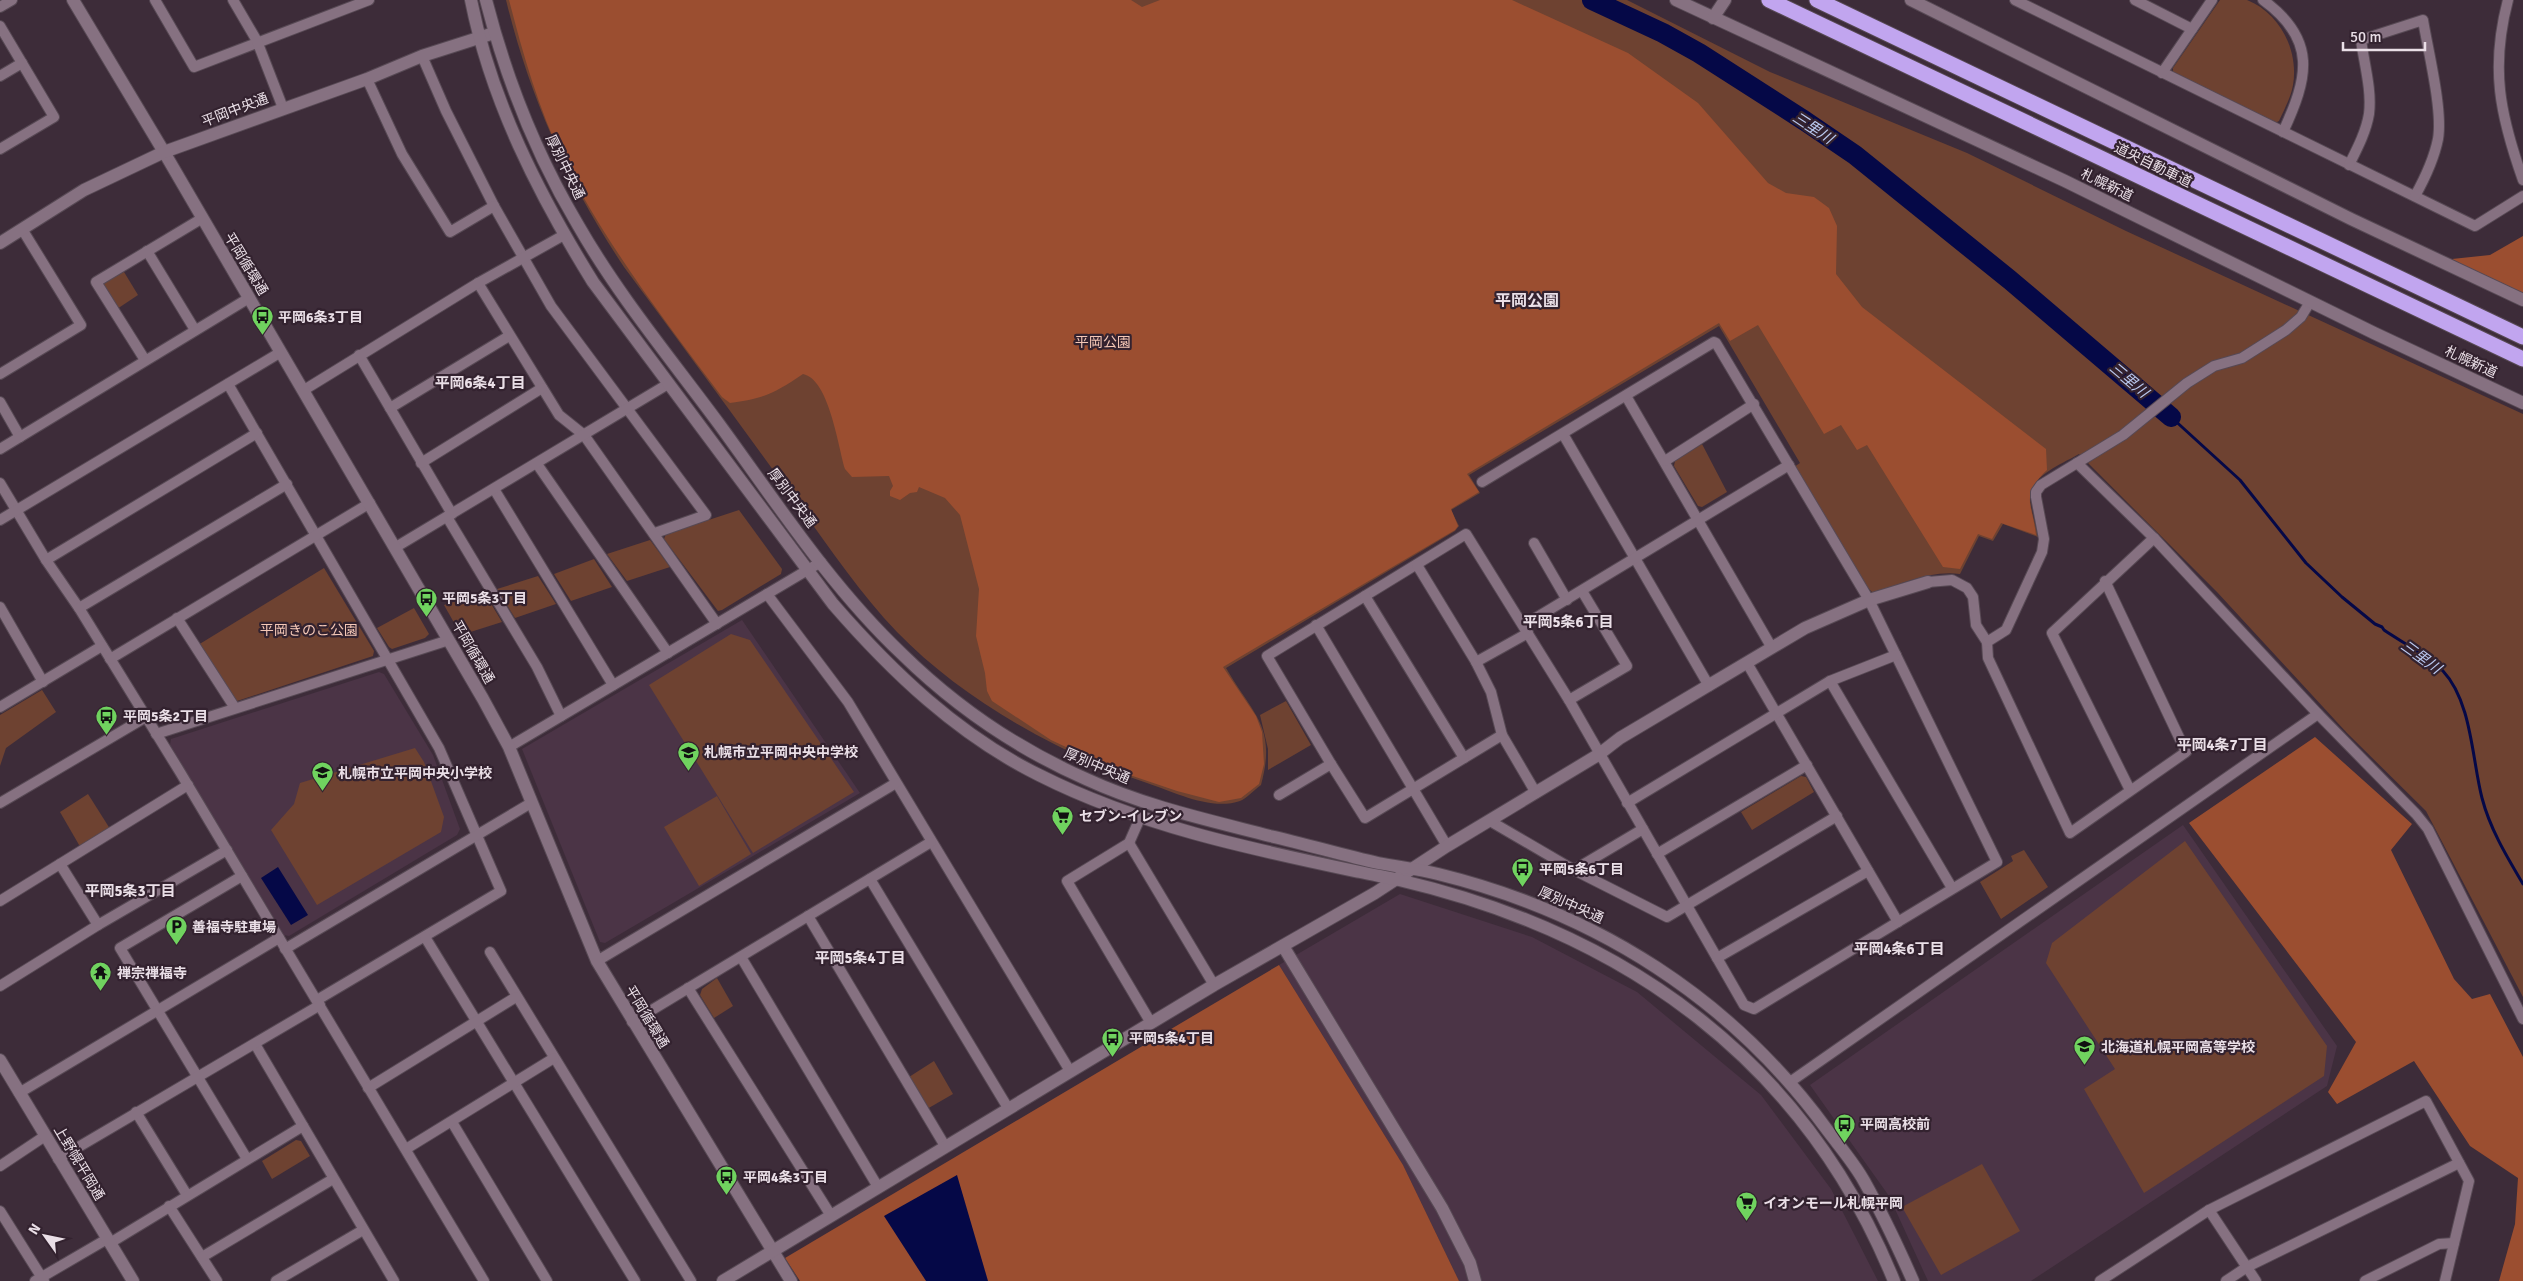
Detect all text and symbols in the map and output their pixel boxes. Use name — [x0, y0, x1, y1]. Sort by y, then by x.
scale bar — [2343, 20, 2426, 52]
text: 50 m — [2350, 28, 2381, 46]
street label: 平岡中央通 — [199, 90, 271, 130]
water label: 三里川 — [1789, 108, 1838, 149]
street label: 厚別中央通 — [542, 132, 588, 202]
street label: 道央自動車道 — [2112, 139, 2194, 191]
street label: 札幌新道 — [2078, 165, 2136, 205]
street label: 平岡循環通 — [221, 230, 271, 298]
district label: 平岡公園 — [1495, 291, 1559, 311]
bus stop icon: 平岡6条3丁目 — [250, 305, 274, 336]
place label: 平岡6条3丁目 — [278, 309, 363, 326]
park label: 平岡公園 — [1075, 334, 1131, 351]
street label: 札幌新道 — [2442, 342, 2500, 382]
water label: 三里川 — [2106, 359, 2154, 403]
district label: 平岡6条4丁目 — [434, 374, 526, 392]
street label: 厚別中央通 — [764, 465, 820, 531]
bus stop icon: 平岡5条3丁目 — [414, 586, 438, 617]
place label: 平岡5条3丁目 — [442, 590, 527, 607]
district label: 平岡5条6丁目 — [1522, 613, 1614, 631]
street label: 平岡循環通 — [448, 617, 498, 687]
park label: 平岡きのこ公園 — [260, 622, 358, 639]
water label: 三里川 — [2398, 636, 2446, 679]
bus stop icon: 平岡5条2丁目 — [95, 704, 119, 735]
place label: 平岡5条2丁目 — [123, 708, 208, 725]
district label: 平岡4条7丁目 — [2176, 736, 2268, 754]
school or university icon: 札幌市立平岡中央中学校 — [676, 740, 700, 771]
place label: 札幌市立平岡中央中学校 — [704, 744, 858, 761]
street label: 厚別中央通 — [1061, 745, 1133, 787]
school or university icon: 札幌市立平岡中央小学校 — [310, 761, 334, 792]
place label: 札幌市立平岡中央小学校 — [338, 765, 492, 782]
supermarket icon: セブン-イレブン — [1051, 804, 1075, 835]
place label: セブン-イレブン — [1079, 808, 1182, 825]
bus stop icon: 平岡5条6丁目 — [1511, 857, 1535, 888]
place label: 平岡5条6丁目 — [1539, 861, 1624, 878]
district label: 平岡5条3丁目 — [84, 882, 176, 900]
street label: 厚別中央通 — [1536, 883, 1606, 927]
parking icon: 善福寺駐車場 — [164, 915, 188, 946]
place label: 善福寺駐車場 — [192, 919, 276, 936]
district label: 平岡4条6丁目 — [1853, 940, 1945, 958]
district label: 平岡5条4丁目 — [814, 949, 906, 967]
temple icon: 禅宗禅福寺 — [89, 961, 113, 992]
place label: 禅宗禅福寺 — [117, 965, 187, 982]
street label: 平岡循環通 — [622, 983, 672, 1051]
bus stop icon: 平岡5条4丁目 — [1101, 1026, 1125, 1057]
place label: 平岡5条4丁目 — [1129, 1030, 1214, 1047]
school or university icon: 北海道札幌平岡高等学校 — [2073, 1035, 2097, 1066]
place label: 北海道札幌平岡高等学校 — [2101, 1039, 2255, 1056]
bus stop icon: 平岡高校前 — [1832, 1112, 1856, 1143]
place label: 平岡高校前 — [1860, 1116, 1930, 1133]
street label: 上野幌平岡通 — [50, 1123, 108, 1203]
bus stop icon: 平岡4条3丁目 — [715, 1165, 739, 1196]
place label: 平岡4条3丁目 — [743, 1169, 828, 1186]
supermarket icon: イオンモール札幌平岡 — [1735, 1191, 1759, 1222]
place label: イオンモール札幌平岡 — [1763, 1195, 1903, 1212]
north arrow — [20, 1211, 70, 1261]
text: N — [25, 1220, 44, 1238]

